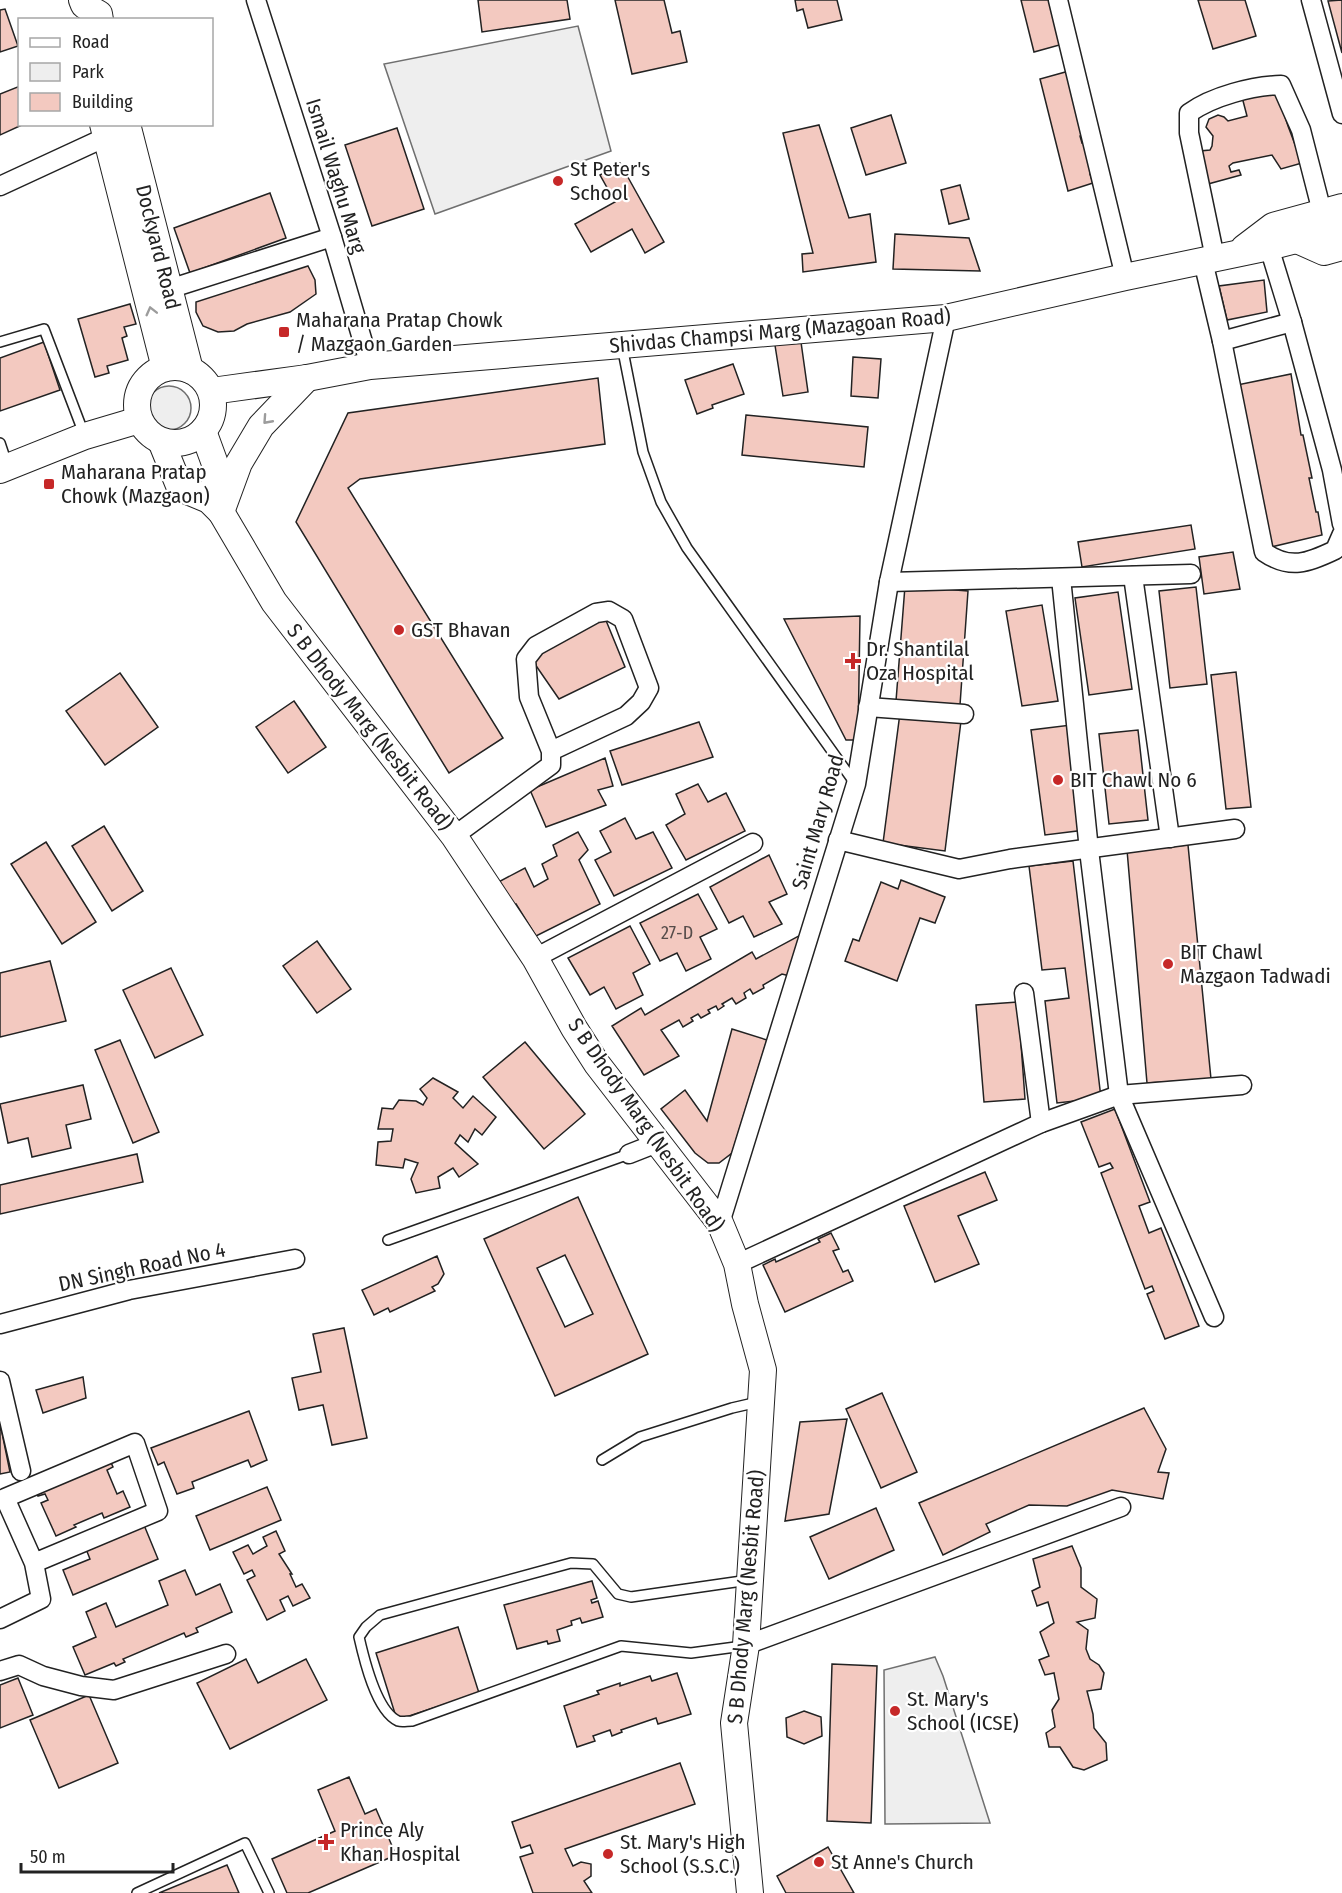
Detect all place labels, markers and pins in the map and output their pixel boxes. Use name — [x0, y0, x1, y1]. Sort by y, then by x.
place label: St Peter's School — [570, 156, 650, 206]
marker: St Peter's School — [551, 174, 565, 188]
place label: Maharana Pratap Chowk / Mazgaon Garden — [296, 307, 503, 357]
marker: Maharana Pratap Chowk / Mazgaon Garden — [277, 325, 291, 339]
place label: Maharana Pratap Chowk (Mazgaon) — [61, 459, 210, 509]
marker: Maharana Pratap Chowk (Mazgaon) — [42, 477, 56, 491]
place label: GST Bhavan — [411, 617, 511, 643]
marker: GST Bhavan — [392, 623, 406, 637]
place label: Dr. Shantilal Oza Hospital — [866, 636, 974, 686]
marker: Dr. Shantilal Oza Hospital — [844, 652, 862, 670]
place label: BIT Chawl No 6 — [1070, 767, 1197, 793]
marker: BIT Chawl No 6 — [1051, 773, 1065, 787]
place label: BIT Chawl Mazgaon Tadwadi — [1180, 939, 1331, 989]
marker: BIT Chawl Mazgaon Tadwadi — [1161, 957, 1175, 971]
place label: St. Mary's School (ICSE) — [907, 1686, 1019, 1736]
marker: St. Mary's School (ICSE) — [888, 1704, 902, 1718]
place label: Prince Aly Khan Hospital — [340, 1817, 460, 1867]
place label: St. Mary's High School (S.S.C.) — [620, 1829, 746, 1879]
marker: Prince Aly Khan Hospital — [317, 1833, 335, 1851]
marker: St. Mary's High School (S.S.C.) — [601, 1847, 615, 1861]
place label: St Anne's Church — [831, 1849, 974, 1875]
marker: St Anne's Church — [812, 1855, 826, 1869]

